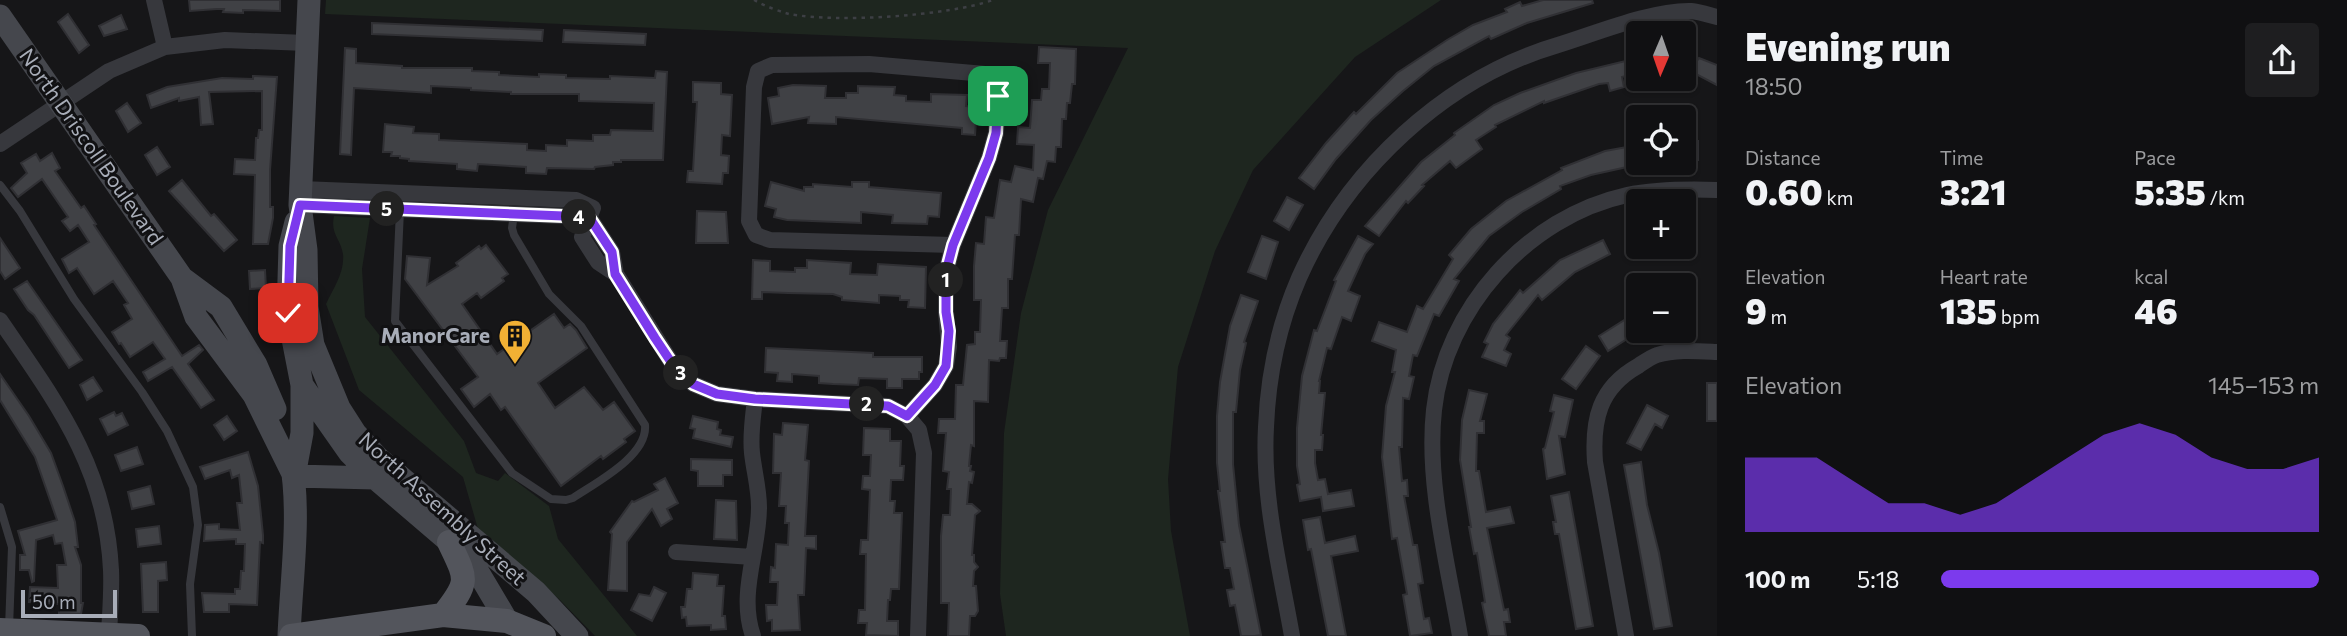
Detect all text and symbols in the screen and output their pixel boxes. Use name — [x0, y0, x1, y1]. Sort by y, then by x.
north arrow — [1626, 21, 1696, 91]
map controls — [1626, 21, 1696, 343]
text: Evening run — [1745, 22, 1951, 69]
button: share — [2245, 23, 2319, 97]
street label: North Driscoll Boulevard — [15, 43, 169, 249]
pin — [968, 66, 1028, 126]
text: 18:50 — [1745, 72, 1802, 100]
icon: arrive — [979, 77, 1017, 115]
button: locate — [1626, 105, 1696, 175]
text: Distance — [1745, 146, 1821, 169]
text: Time — [1940, 146, 1983, 169]
text: Pace — [2134, 146, 2176, 169]
text: 0.60 — [1745, 169, 1823, 212]
text: 3:21 — [1940, 169, 2007, 212]
text: 5:35 — [2134, 169, 2206, 212]
text: km — [1823, 186, 1853, 209]
text: /km — [2206, 186, 2245, 209]
button: + — [1626, 189, 1696, 259]
pin: 5 — [370, 192, 404, 227]
text: 5 — [381, 197, 392, 220]
pin: 4 — [562, 200, 596, 234]
text: 4 — [573, 205, 584, 228]
pin: 1 — [928, 262, 964, 298]
text: Elevation — [1745, 265, 1825, 288]
text: Heart rate — [1940, 265, 2028, 288]
text: kcal — [2134, 265, 2168, 288]
text: 1 — [941, 268, 950, 291]
button: − — [1626, 273, 1696, 343]
pin — [258, 283, 318, 343]
text: 9 — [1745, 288, 1767, 331]
text: 135 — [1940, 288, 1997, 331]
text: 46 — [2134, 288, 2178, 331]
icon: check — [269, 294, 307, 332]
text: m — [1767, 305, 1787, 328]
text: bpm — [1997, 305, 2040, 328]
building icon: ManorCare — [496, 317, 534, 366]
place label: ManorCare — [381, 322, 490, 347]
pin: 3 — [664, 356, 698, 390]
text: 3 — [675, 361, 686, 384]
text: Elevation — [1745, 371, 1842, 399]
text: 145–153 m — [2208, 371, 2319, 399]
pin: 2 — [850, 386, 884, 422]
text: 2 — [861, 392, 872, 415]
street label: North Assembly Street — [354, 426, 532, 590]
text: 100 m — [1745, 565, 1810, 593]
text: 5:18 — [1857, 565, 1899, 593]
scale bar — [21, 587, 117, 619]
text: 50 m — [32, 590, 76, 613]

